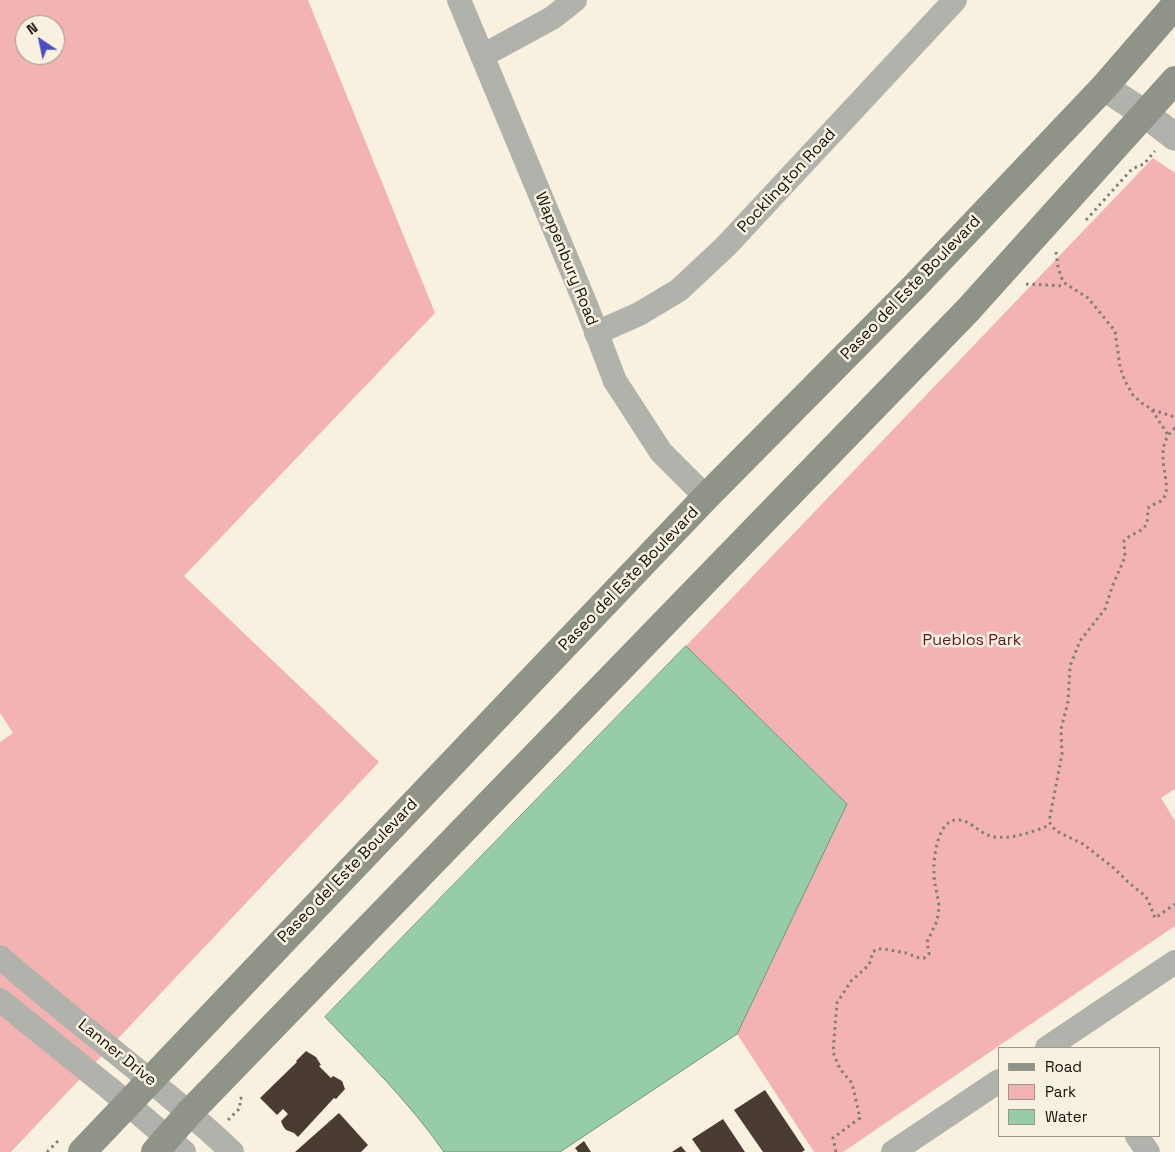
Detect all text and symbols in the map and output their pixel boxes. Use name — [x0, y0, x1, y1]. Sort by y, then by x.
north arrow — [15, 15, 65, 65]
text: N — [23, 18, 41, 38]
street label: Pocklington Road — [734, 125, 840, 237]
street label: Wappenbury Road — [530, 189, 602, 329]
street label: Paseo del Este Boulevard — [837, 212, 985, 364]
street label: Paseo del Este Boulevard — [555, 503, 703, 655]
park label: Pueblos Park — [923, 631, 1021, 651]
street label: Paseo del Este Boulevard — [274, 795, 422, 947]
street label: Lanner Drive — [74, 1015, 160, 1091]
legend — [998, 1047, 1160, 1137]
text: Road — [1045, 1057, 1082, 1076]
text: Park — [1045, 1082, 1076, 1101]
text: Water — [1045, 1107, 1087, 1126]

